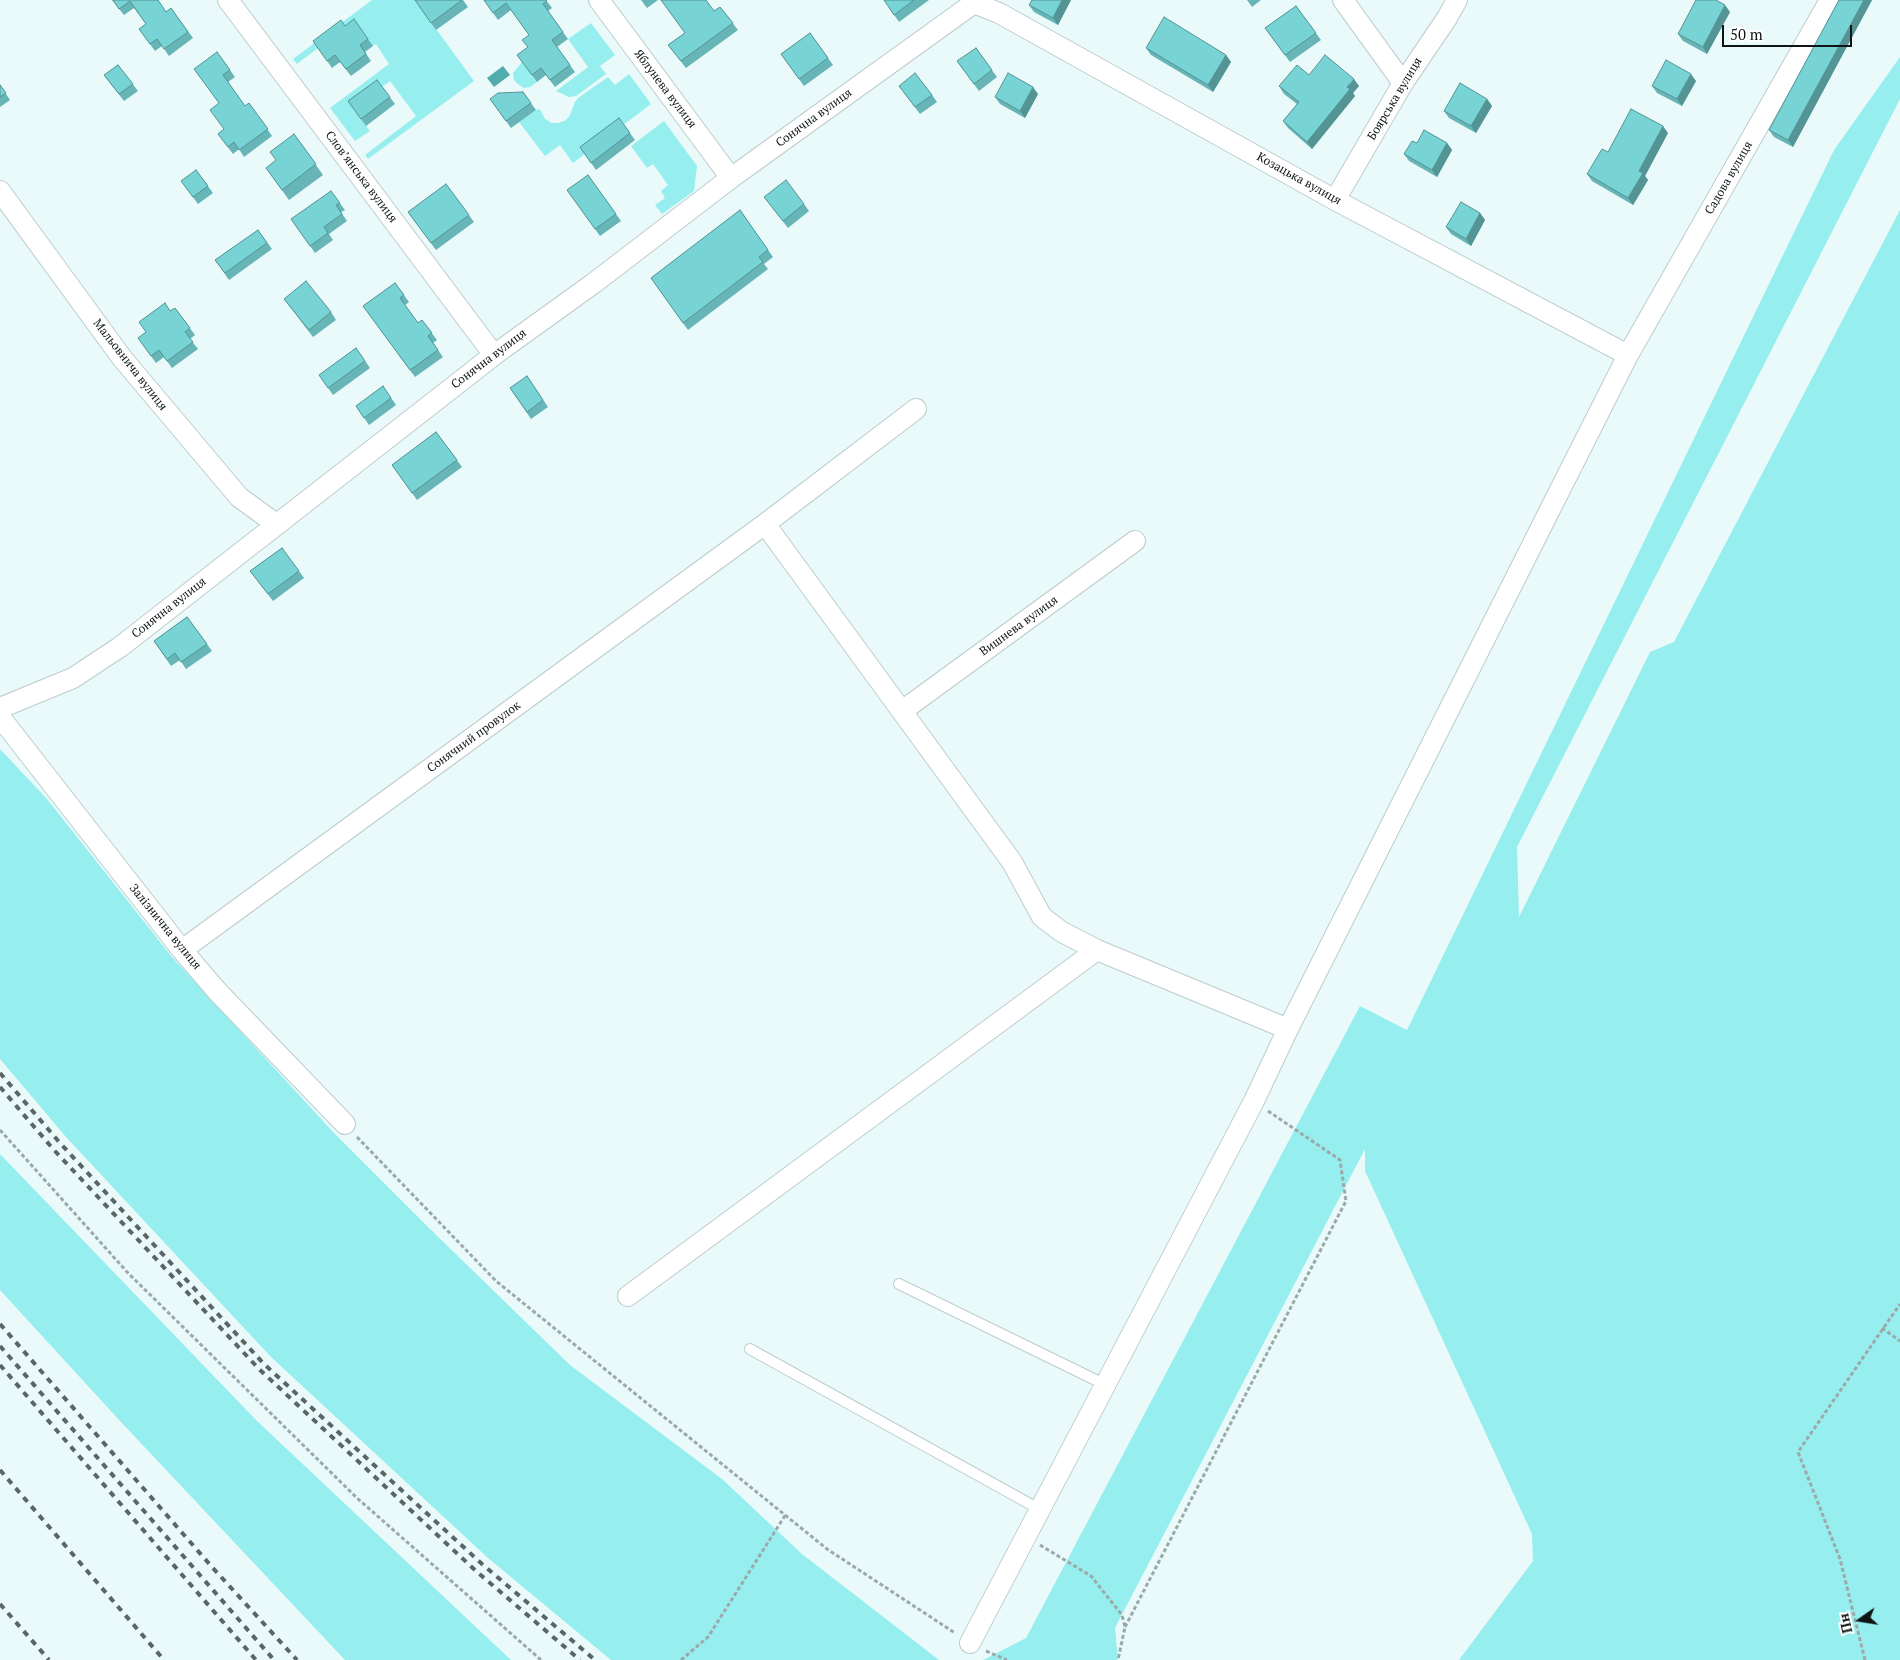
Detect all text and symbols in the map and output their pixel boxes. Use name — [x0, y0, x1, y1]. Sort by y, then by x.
scale bar — [1725, 15, 1855, 47]
text: 50 m — [1730, 24, 1763, 44]
street label: Яблунева вулиця — [631, 47, 699, 131]
street label: Боярська вулиця — [1365, 55, 1425, 143]
street label: Сонячна вулиця — [773, 86, 855, 150]
street label: Словʼянська вулиця — [322, 128, 400, 226]
street label: Садова вулиця — [1702, 139, 1756, 217]
street label: Козацька вулиця — [1254, 150, 1344, 208]
street label: Мальовнича вулиця — [90, 316, 170, 414]
street label: Сонячна вулиця — [449, 326, 529, 392]
street label: Сонячна вулиця — [129, 574, 209, 642]
street label: Вишнева вулиця — [977, 593, 1061, 659]
street label: Сонячний провулок — [424, 698, 524, 776]
street label: Залізнична вулиця — [126, 881, 204, 973]
north arrow — [1835, 1595, 1885, 1645]
text: Пн — [1833, 1612, 1856, 1635]

